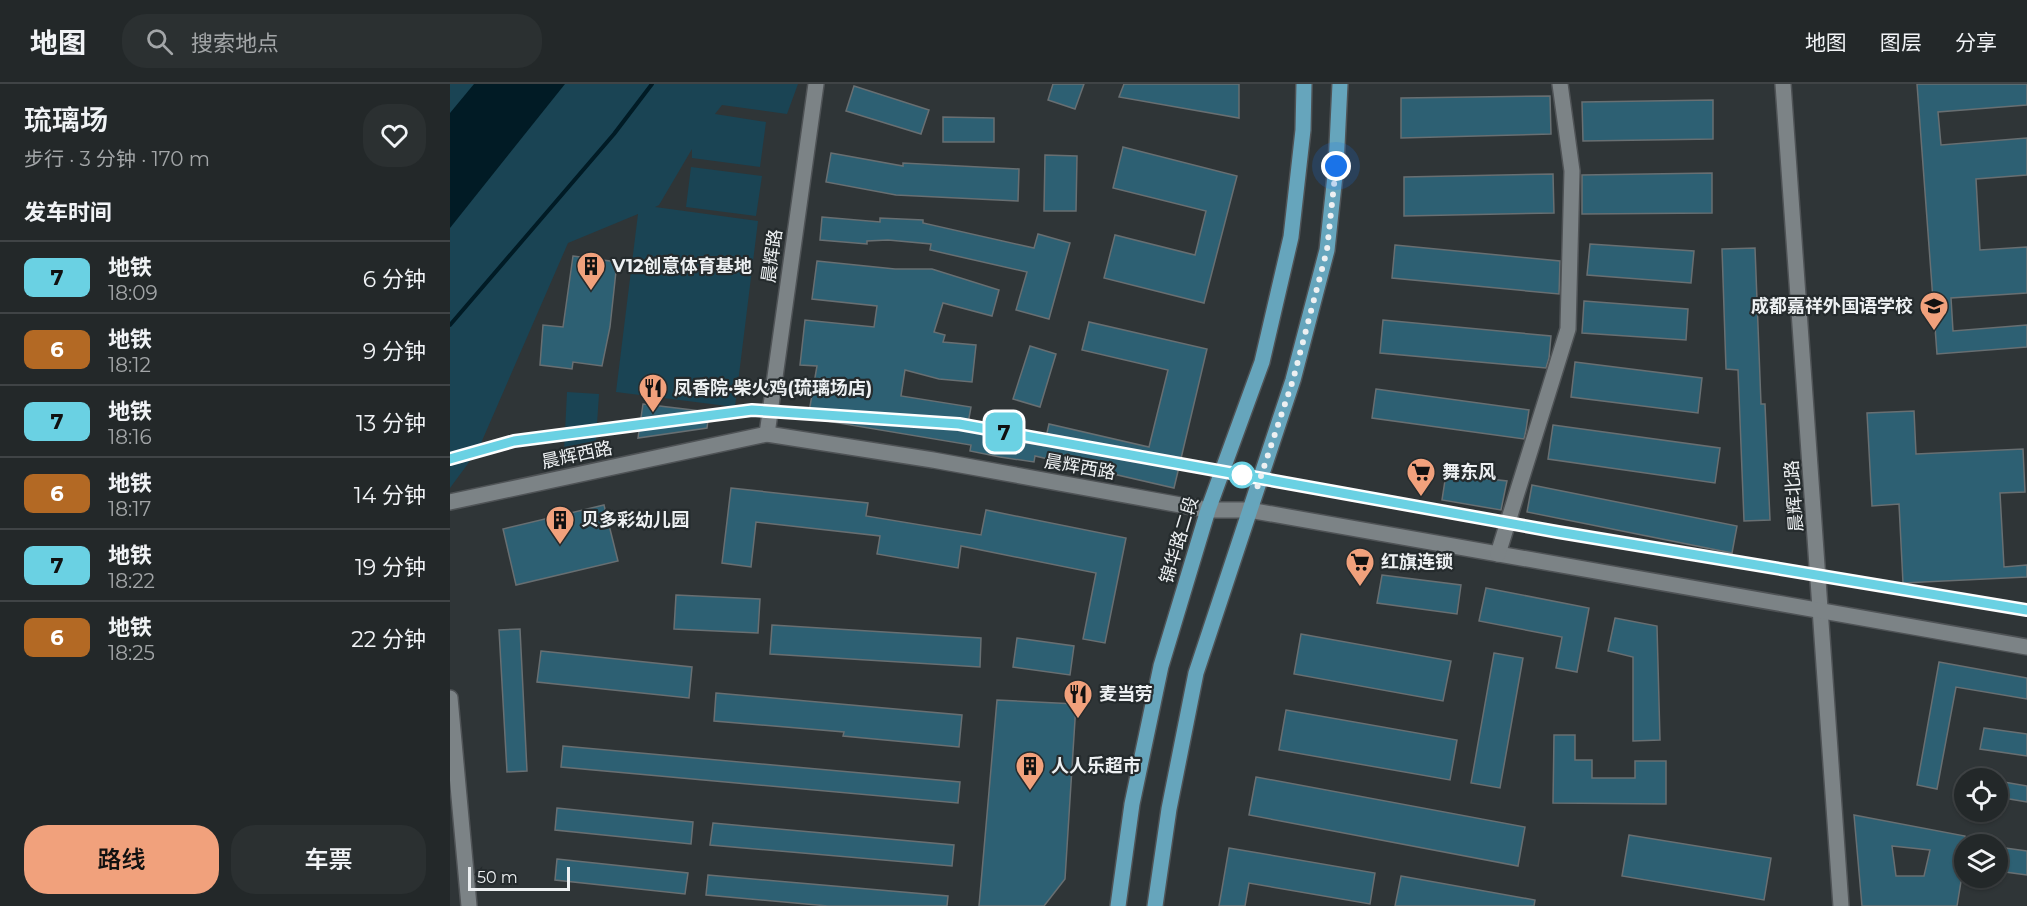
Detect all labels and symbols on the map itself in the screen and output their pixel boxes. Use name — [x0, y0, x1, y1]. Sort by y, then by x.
your location — [1321, 151, 1351, 181]
street label: 晨辉路 — [757, 228, 787, 284]
building icon: V12创意体育基地 — [575, 250, 607, 292]
place label: V12创意体育基地 — [611, 255, 752, 277]
school or university icon: 成都嘉祥外国语学校 — [1918, 290, 1950, 332]
place label: 成都嘉祥外国语学校 — [1751, 295, 1913, 317]
restaurant icon: 凤香院·柴火鸡(琉璃场店) — [637, 372, 669, 414]
place label: 凤香院·柴火鸡(琉璃场店) — [674, 377, 872, 399]
line badge: 7 — [984, 412, 1024, 452]
street label: 晨辉西路 — [539, 437, 615, 473]
street label: 晨辉西路 — [1043, 450, 1117, 484]
supermarket icon: 舞东风 — [1405, 456, 1437, 498]
street label: 晨辉北路 — [1781, 459, 1807, 533]
place label: 舞东风 — [1442, 461, 1496, 483]
unlabelled marker — [1229, 462, 1255, 488]
street label: 锦华路二段 — [1155, 494, 1203, 586]
building icon: 贝多彩幼儿园 — [544, 504, 576, 546]
place label: 贝多彩幼儿园 — [581, 509, 689, 531]
supermarket icon: 红旗连锁 — [1344, 546, 1376, 588]
place label: 红旗连锁 — [1381, 551, 1453, 573]
restaurant icon: 麦当劳 — [1062, 678, 1094, 720]
place label: 麦当劳 — [1099, 683, 1153, 705]
building icon: 人人乐超市 — [1014, 750, 1046, 792]
place label: 人人乐超市 — [1051, 755, 1141, 777]
scale bar — [468, 864, 570, 892]

